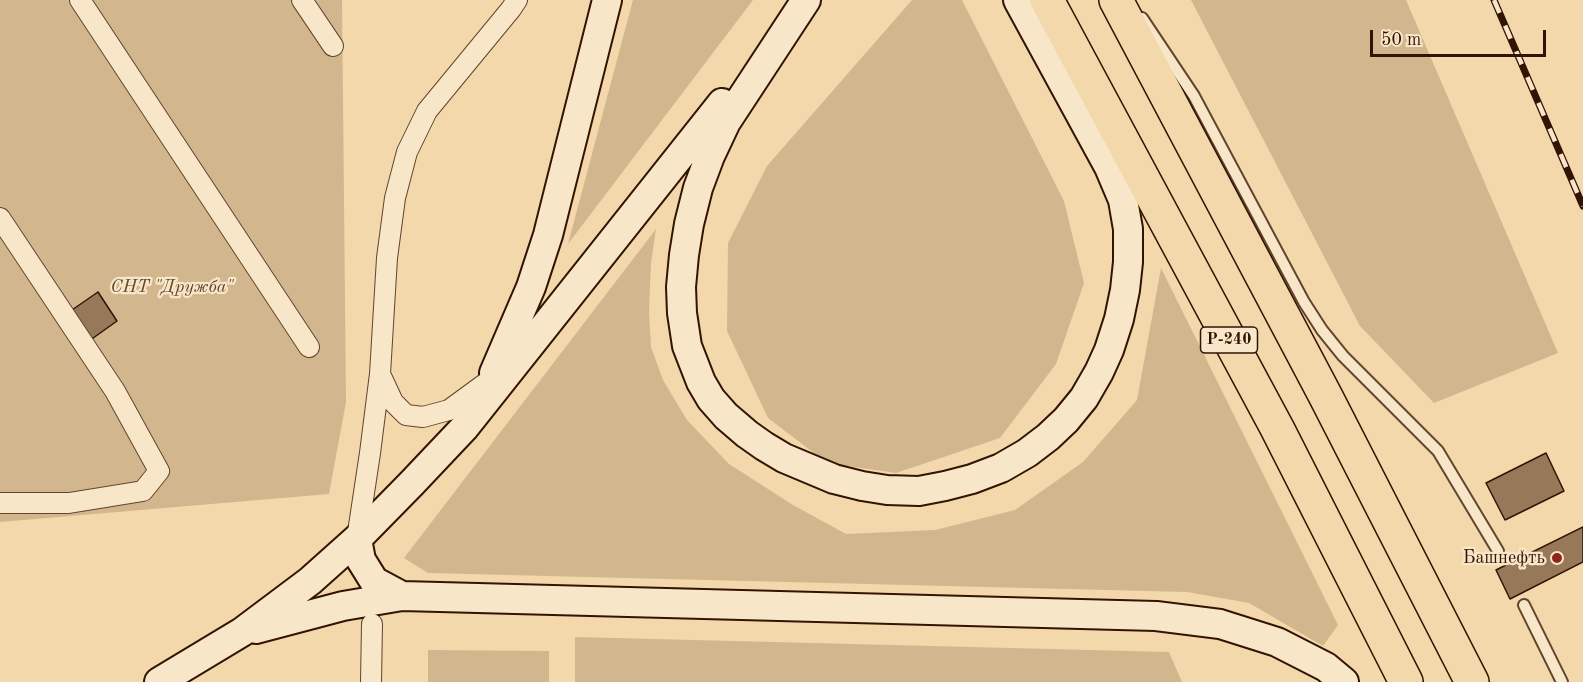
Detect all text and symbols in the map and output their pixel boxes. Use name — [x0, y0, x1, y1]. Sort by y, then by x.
scale bar — [1373, 18, 1548, 56]
text: 50 m — [1381, 31, 1421, 49]
park label: СНТ "Дружба" — [110, 276, 234, 298]
road number: Р-240 — [1200, 327, 1258, 353]
place label: Башнефть — [1463, 547, 1545, 569]
marker: Башнефть — [1550, 551, 1564, 565]

